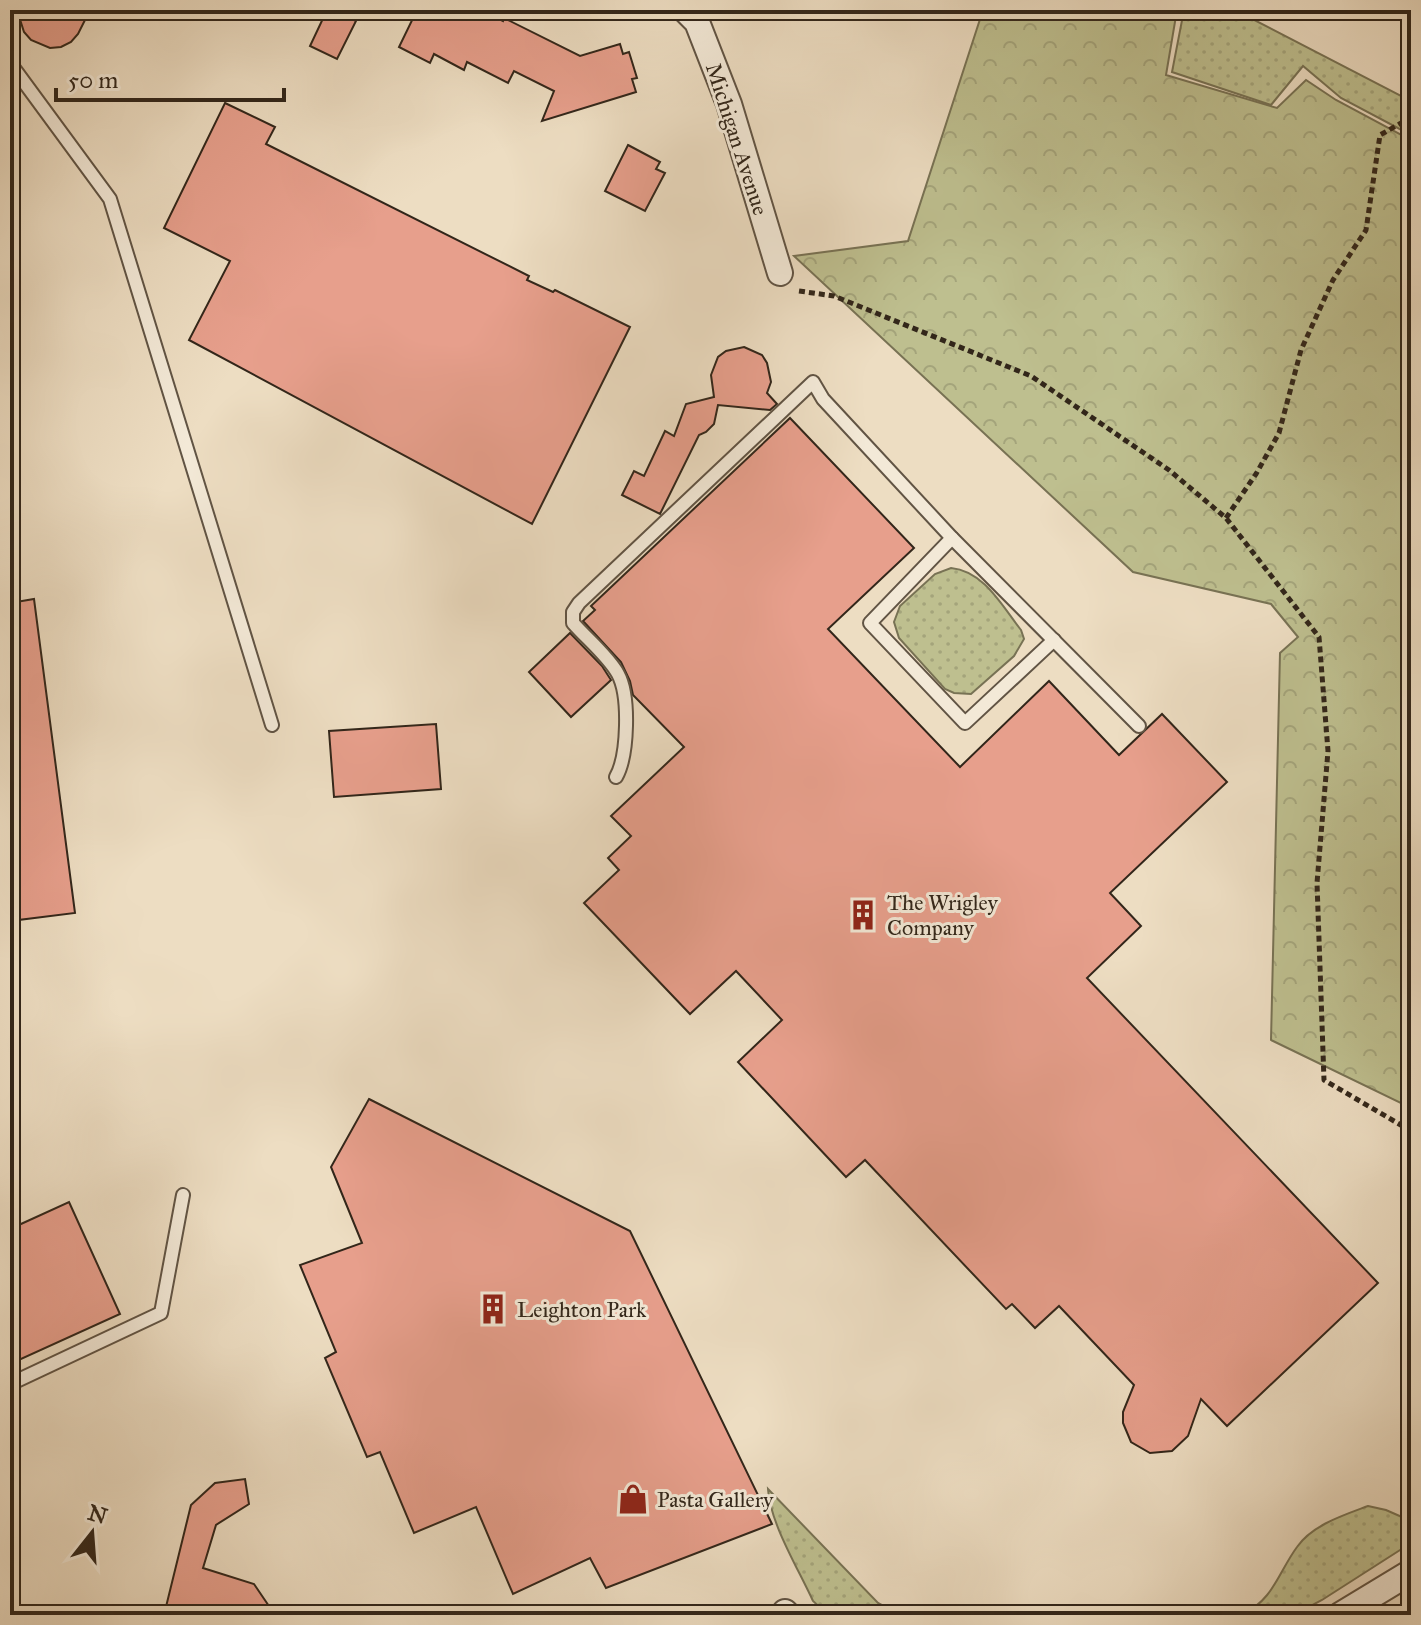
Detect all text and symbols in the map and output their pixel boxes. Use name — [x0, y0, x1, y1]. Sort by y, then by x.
scale bar — [56, 52, 284, 102]
street label: Michigan Avenue — [700, 59, 774, 219]
text: 50 m — [68, 65, 118, 95]
place label: The Wrigley Company — [887, 889, 999, 941]
building icon: The Wrigley Company — [846, 898, 880, 932]
building icon: Leighton Park — [476, 1292, 510, 1326]
place label: Leighton Park — [517, 1296, 647, 1323]
shop icon: Pasta Gallery — [616, 1482, 650, 1516]
place label: Pasta Gallery — [657, 1486, 774, 1513]
north arrow — [52, 1493, 132, 1573]
text: N — [85, 1499, 111, 1530]

